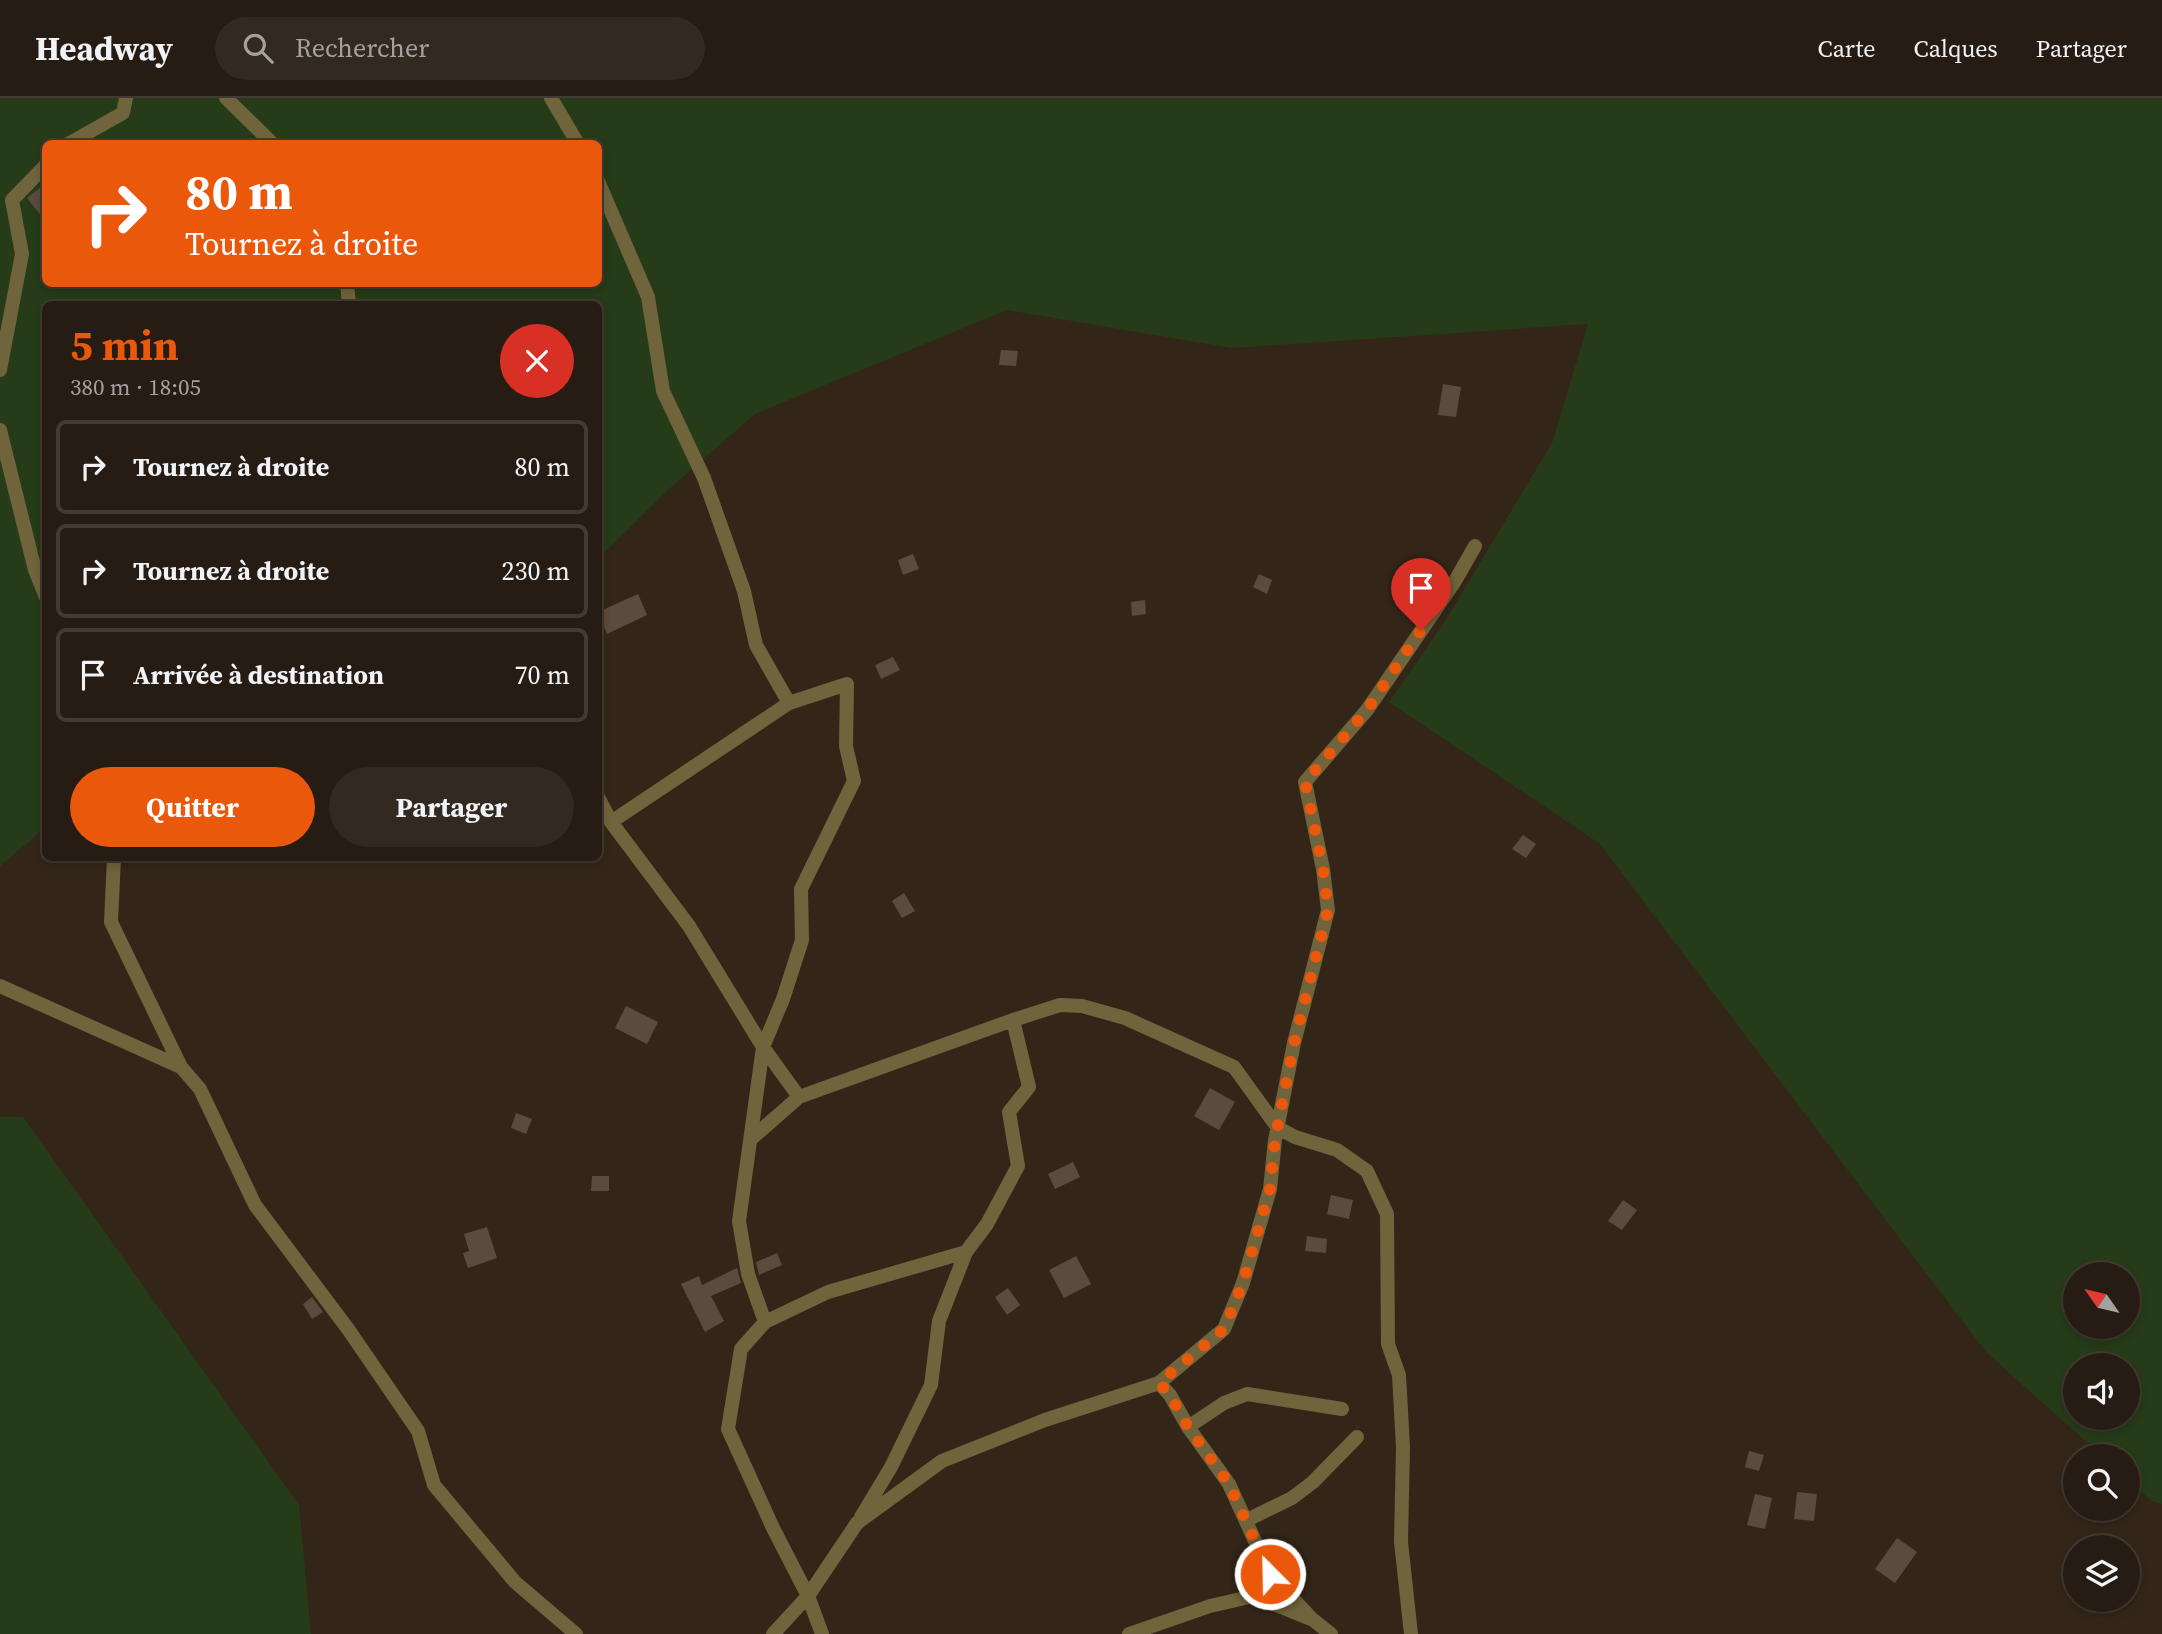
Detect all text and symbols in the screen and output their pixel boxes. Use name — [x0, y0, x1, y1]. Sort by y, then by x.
search box — [215, 17, 705, 80]
text: Headway — [35, 26, 173, 71]
icon: search — [239, 29, 277, 67]
text: Rechercher — [295, 30, 429, 66]
text: Carte — [1818, 32, 1876, 65]
text: Calques — [1914, 32, 1998, 65]
text: Partager — [2036, 32, 2127, 65]
text: 80 m — [185, 158, 293, 225]
icon: right — [70, 168, 161, 259]
text: Tournez à droite — [185, 222, 418, 266]
text: 5 min — [70, 316, 179, 374]
button: close — [500, 324, 574, 398]
text: 380 m · 18:05 — [70, 371, 201, 403]
icon: right — [74, 448, 112, 486]
text: Tournez à droite — [133, 449, 329, 485]
text: 80 m — [515, 449, 570, 485]
icon: right — [74, 552, 112, 590]
text: Tournez à droite — [133, 553, 329, 589]
text: 230 m — [502, 553, 570, 589]
pin — [1391, 558, 1451, 630]
icon: arrive — [1402, 569, 1440, 607]
icon: arrive — [74, 656, 112, 694]
text: Arrivée à destination — [133, 657, 384, 693]
text: 70 m — [515, 657, 570, 693]
button: Quitter — [70, 767, 315, 847]
button: Partager — [329, 767, 574, 847]
north arrow — [2063, 1262, 2140, 1339]
map controls — [2063, 1262, 2140, 1612]
button: sound — [2063, 1353, 2140, 1430]
button: search — [2063, 1444, 2140, 1521]
button: layers — [2063, 1535, 2140, 1612]
position arrow — [1233, 1537, 1307, 1611]

